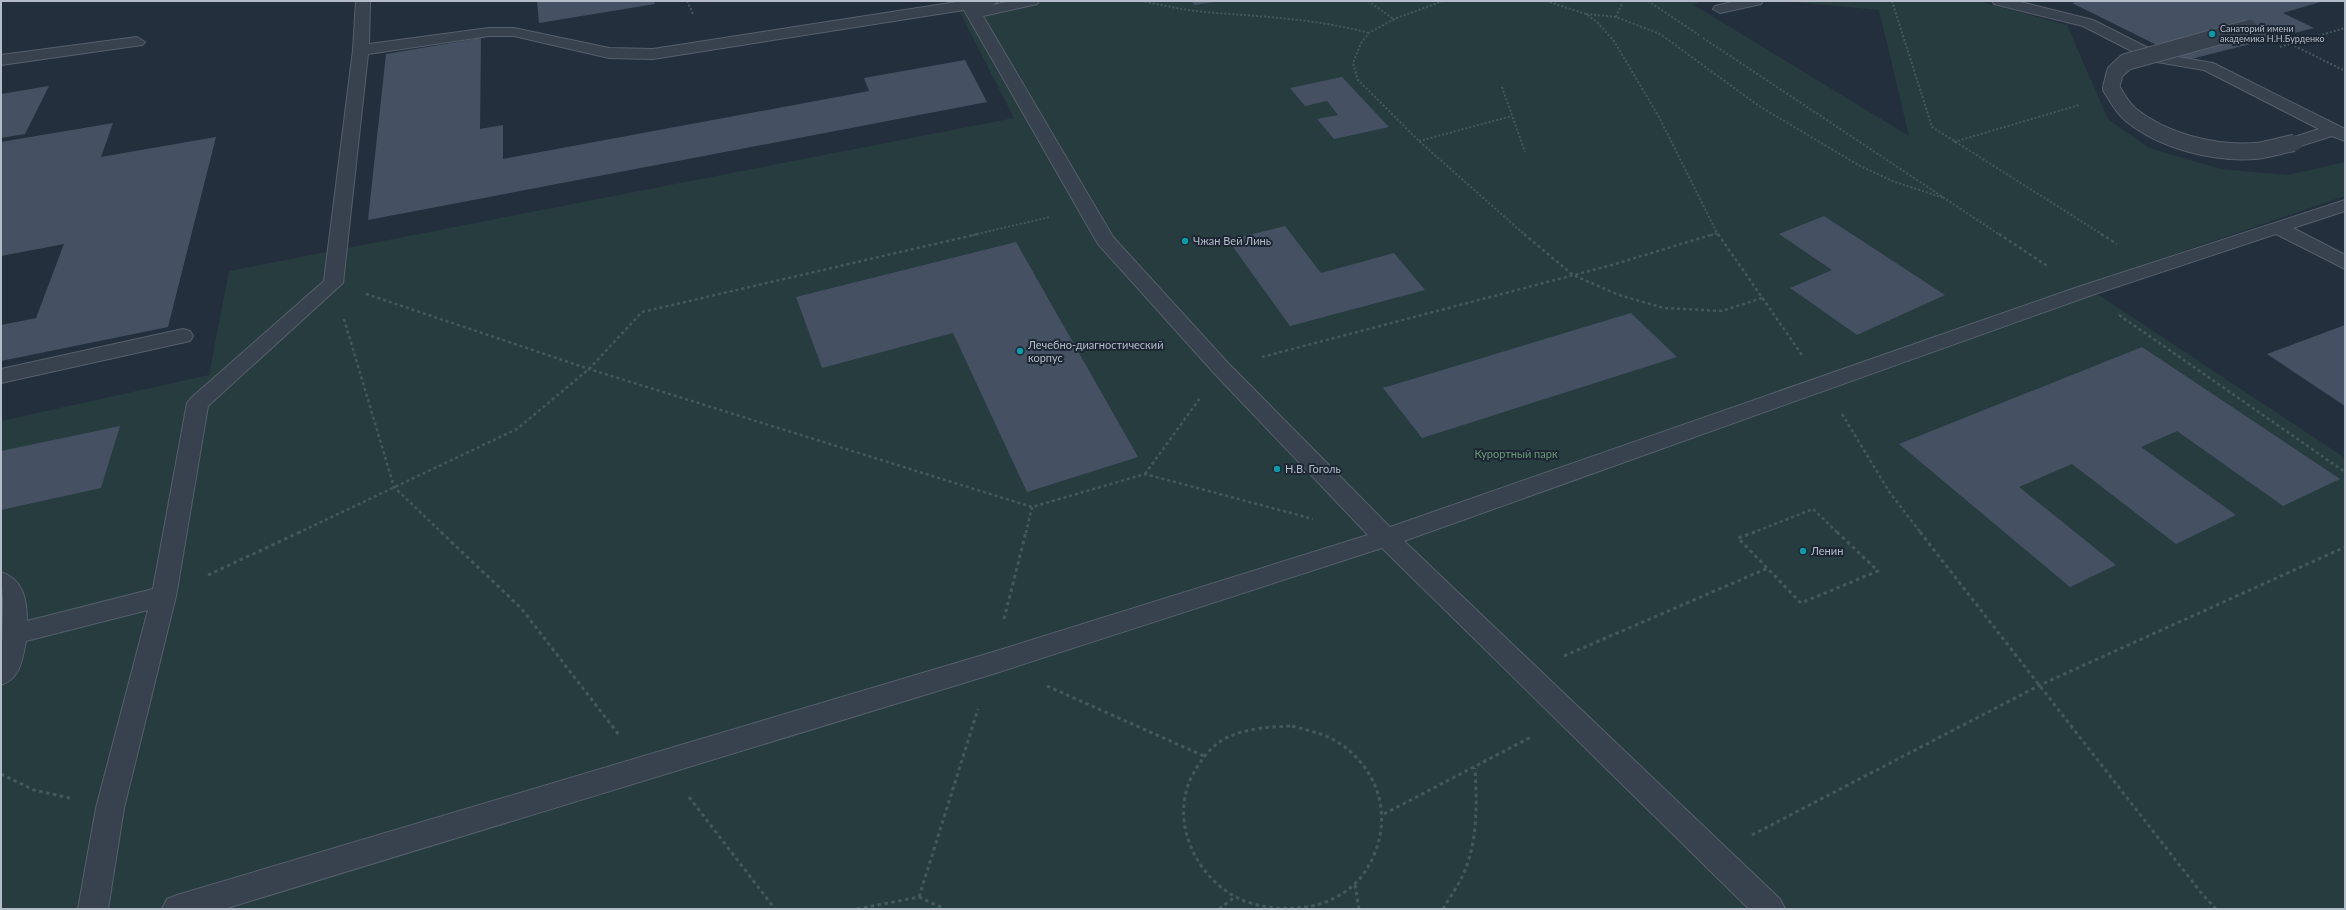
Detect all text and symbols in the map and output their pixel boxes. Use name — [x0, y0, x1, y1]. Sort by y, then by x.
place label: Санаторий имени академика Н.Н.Бурденко — [2220, 23, 2325, 44]
marker: Санаторий имени академика Н.Н.Бурденко — [2207, 29, 2217, 39]
place label: Чжан Вей Линь — [1193, 234, 1271, 247]
marker: Чжан Вей Линь — [1180, 236, 1190, 246]
place label: Лечебно-диагностический корпус — [1027, 338, 1163, 364]
marker: Лечебно-диагностический корпус — [1015, 346, 1025, 356]
park label: Курортный парк — [1474, 447, 1558, 460]
place label: Н.В. Гоголь — [1285, 462, 1341, 475]
marker: Н.В. Гоголь — [1272, 464, 1282, 474]
place label: Ленин — [1810, 544, 1843, 557]
marker: Ленин — [1798, 546, 1808, 556]

